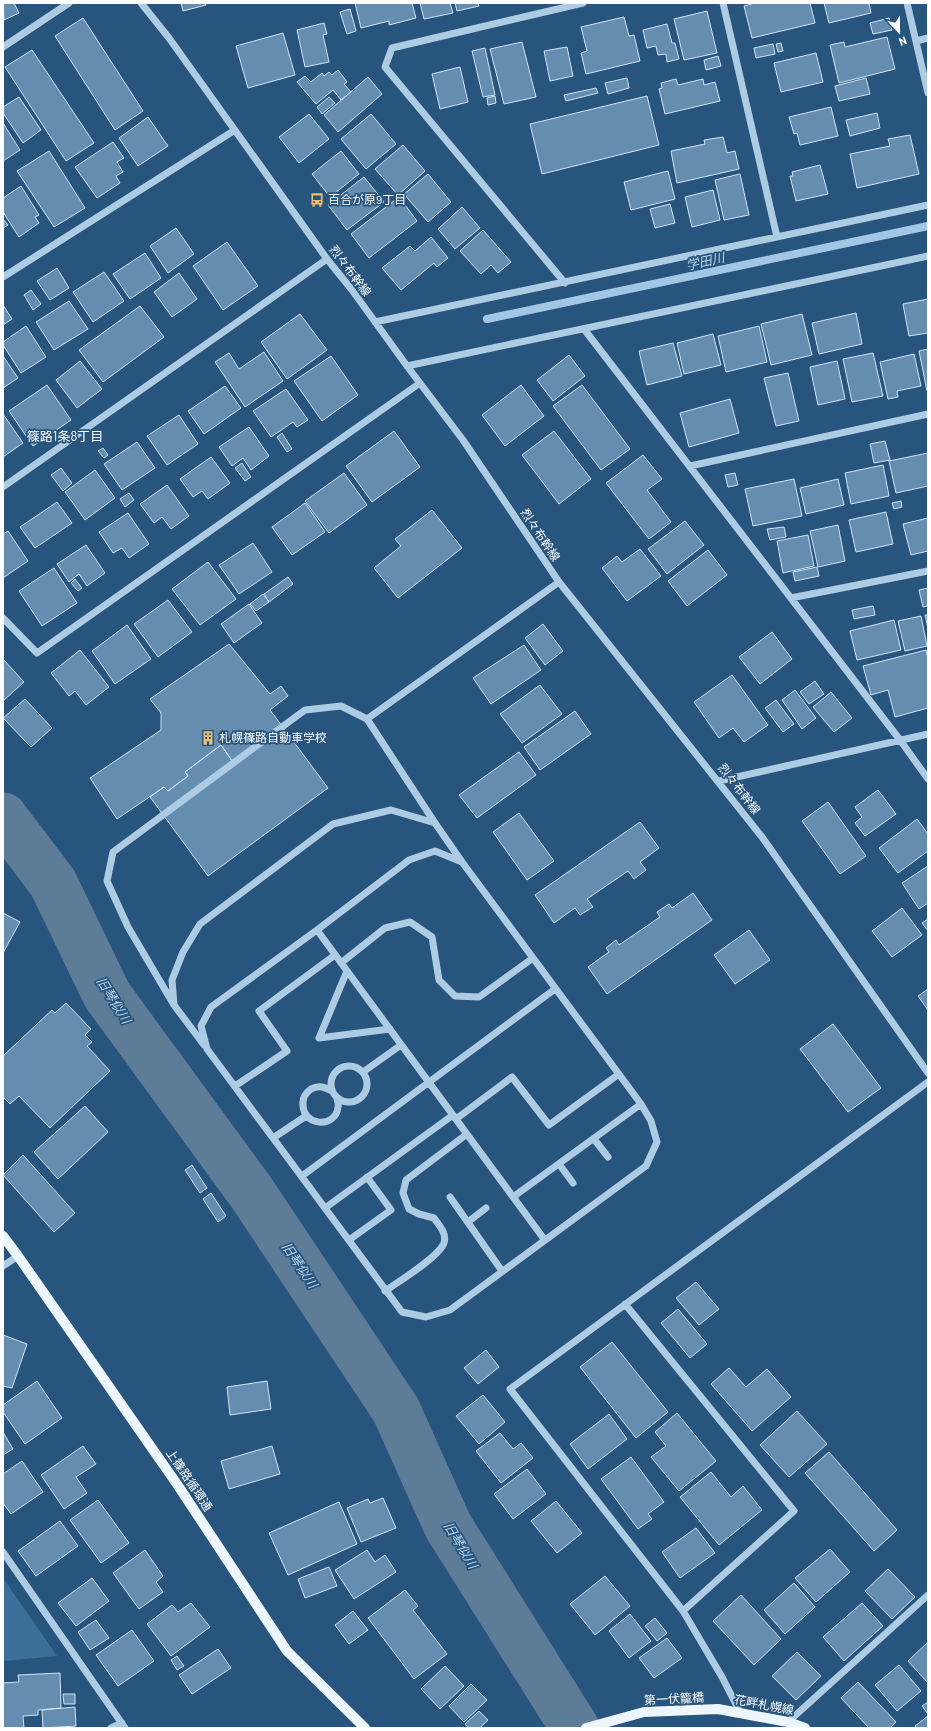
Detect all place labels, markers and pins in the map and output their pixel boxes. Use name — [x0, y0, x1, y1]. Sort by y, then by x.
bus stop icon: 百合が原9丁目 — [309, 192, 325, 208]
place label: 百合が原9丁目 — [328, 192, 406, 206]
building icon: 札幌篠路自動車学校 — [200, 730, 216, 746]
place label: 札幌篠路自動車学校 — [219, 730, 327, 744]

